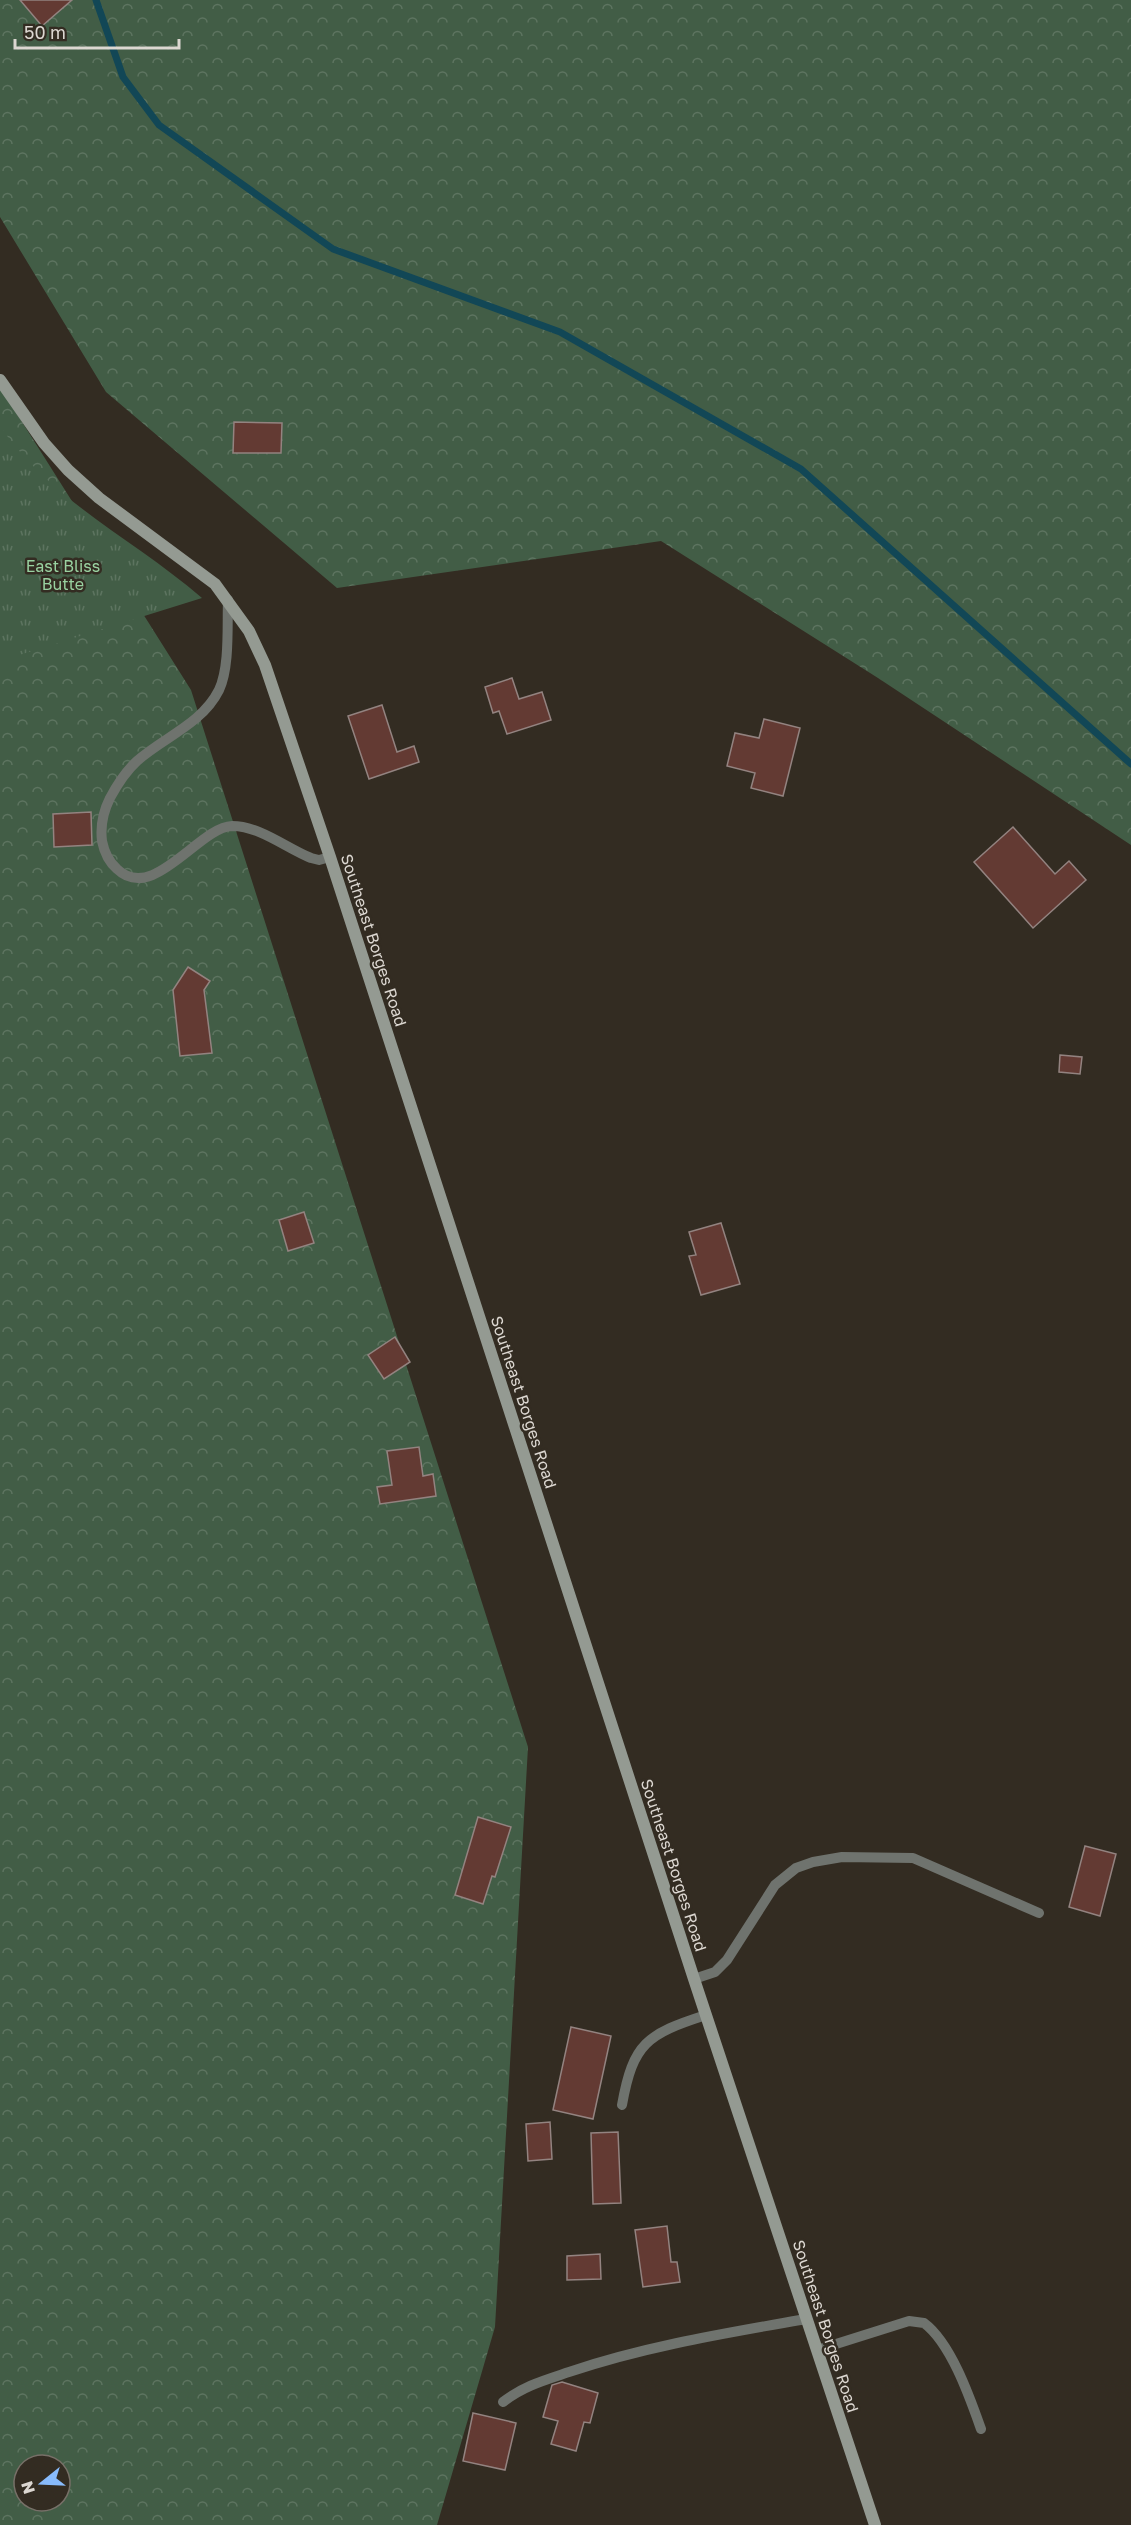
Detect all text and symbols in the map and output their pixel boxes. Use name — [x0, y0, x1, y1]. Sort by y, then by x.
scale bar — [15, 12, 178, 50]
text: 50 m — [24, 21, 66, 43]
park label: East Bliss Butte — [26, 556, 100, 594]
street label: Southeast Borges Road — [337, 851, 411, 1029]
street label: Southeast Borges Road — [487, 1313, 561, 1491]
street label: Southeast Borges Road — [637, 1776, 711, 1954]
street label: Southeast Borges Road — [789, 2237, 863, 2415]
north arrow — [12, 2453, 72, 2513]
text: N — [16, 2479, 39, 2497]

